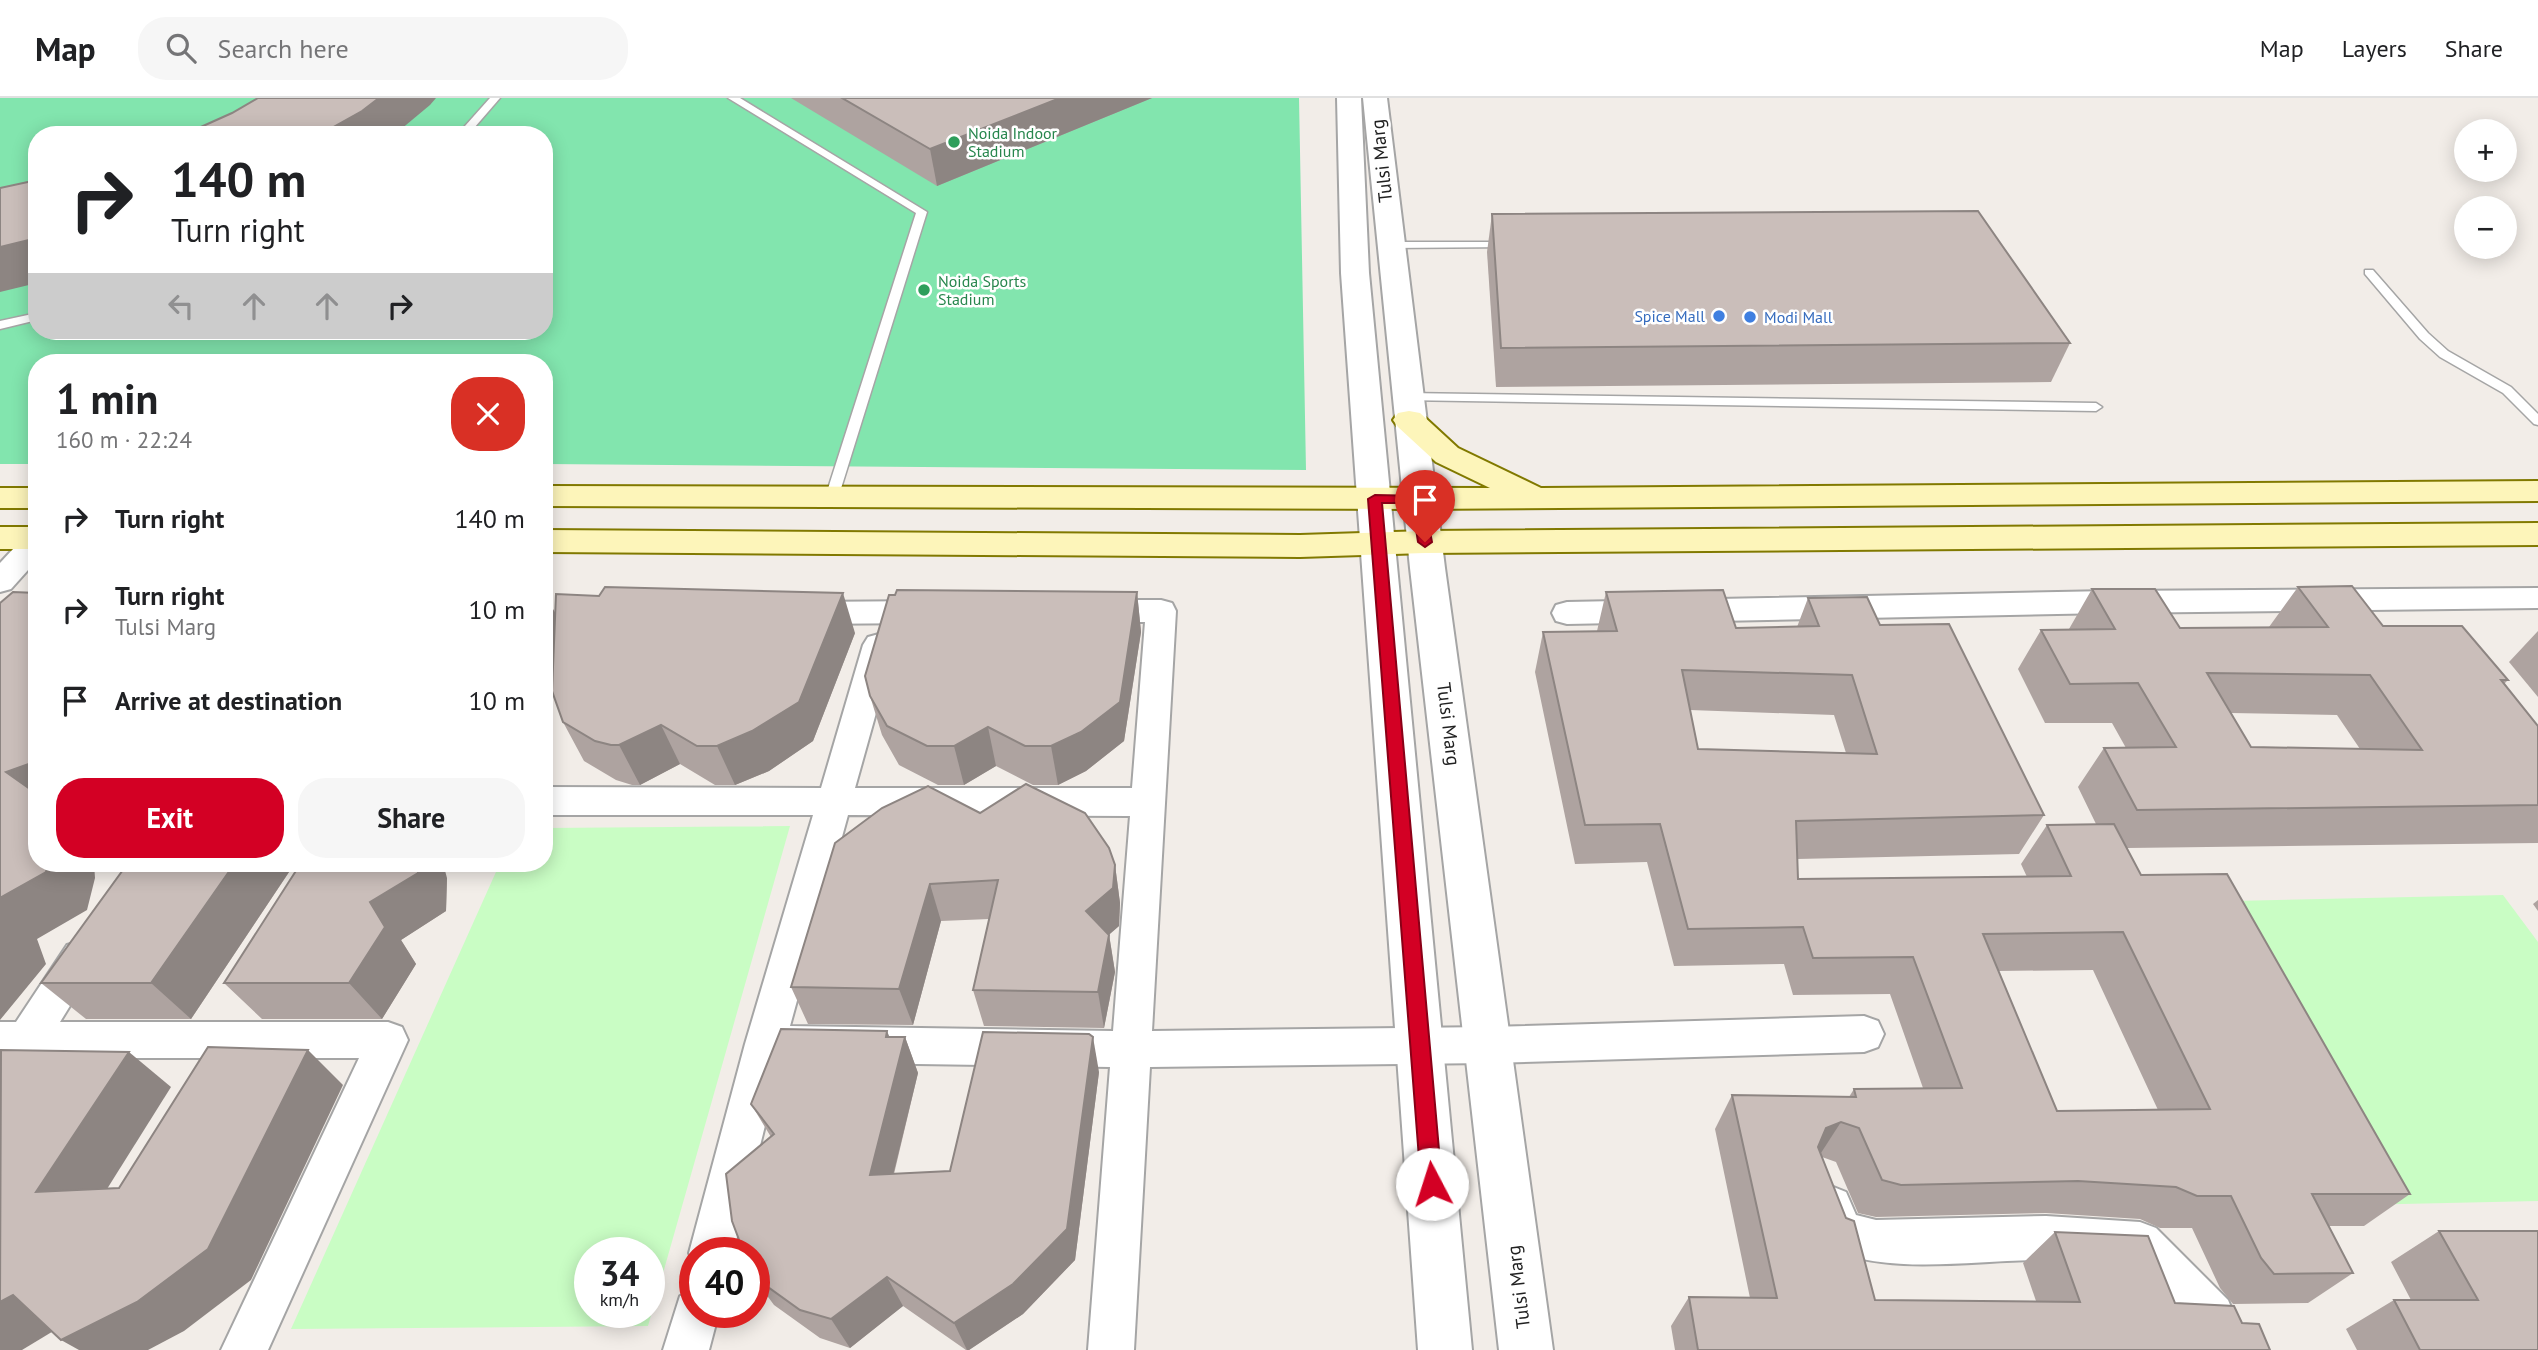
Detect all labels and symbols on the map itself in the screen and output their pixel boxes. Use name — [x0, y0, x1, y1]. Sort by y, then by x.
street label: Tulsi Marg — [1365, 118, 1397, 204]
place label: Noida Indoor Stadium — [968, 123, 1058, 161]
marker: Noida Indoor Stadium — [946, 134, 962, 150]
place label: Noida Sports Stadium — [938, 271, 1027, 309]
marker: Noida Sports Stadium — [916, 282, 932, 298]
place label: Spice Mall — [1634, 306, 1705, 326]
place label: Modi Mall — [1764, 307, 1833, 327]
marker: Spice Mall — [1711, 308, 1727, 324]
marker: Modi Mall — [1742, 309, 1758, 325]
pin — [1395, 470, 1455, 542]
street label: Tulsi Marg — [1432, 681, 1466, 767]
position arrow — [1395, 1147, 1469, 1221]
speed limit sign: 40 — [679, 1237, 770, 1328]
street label: Tulsi Marg — [1501, 1244, 1535, 1330]

